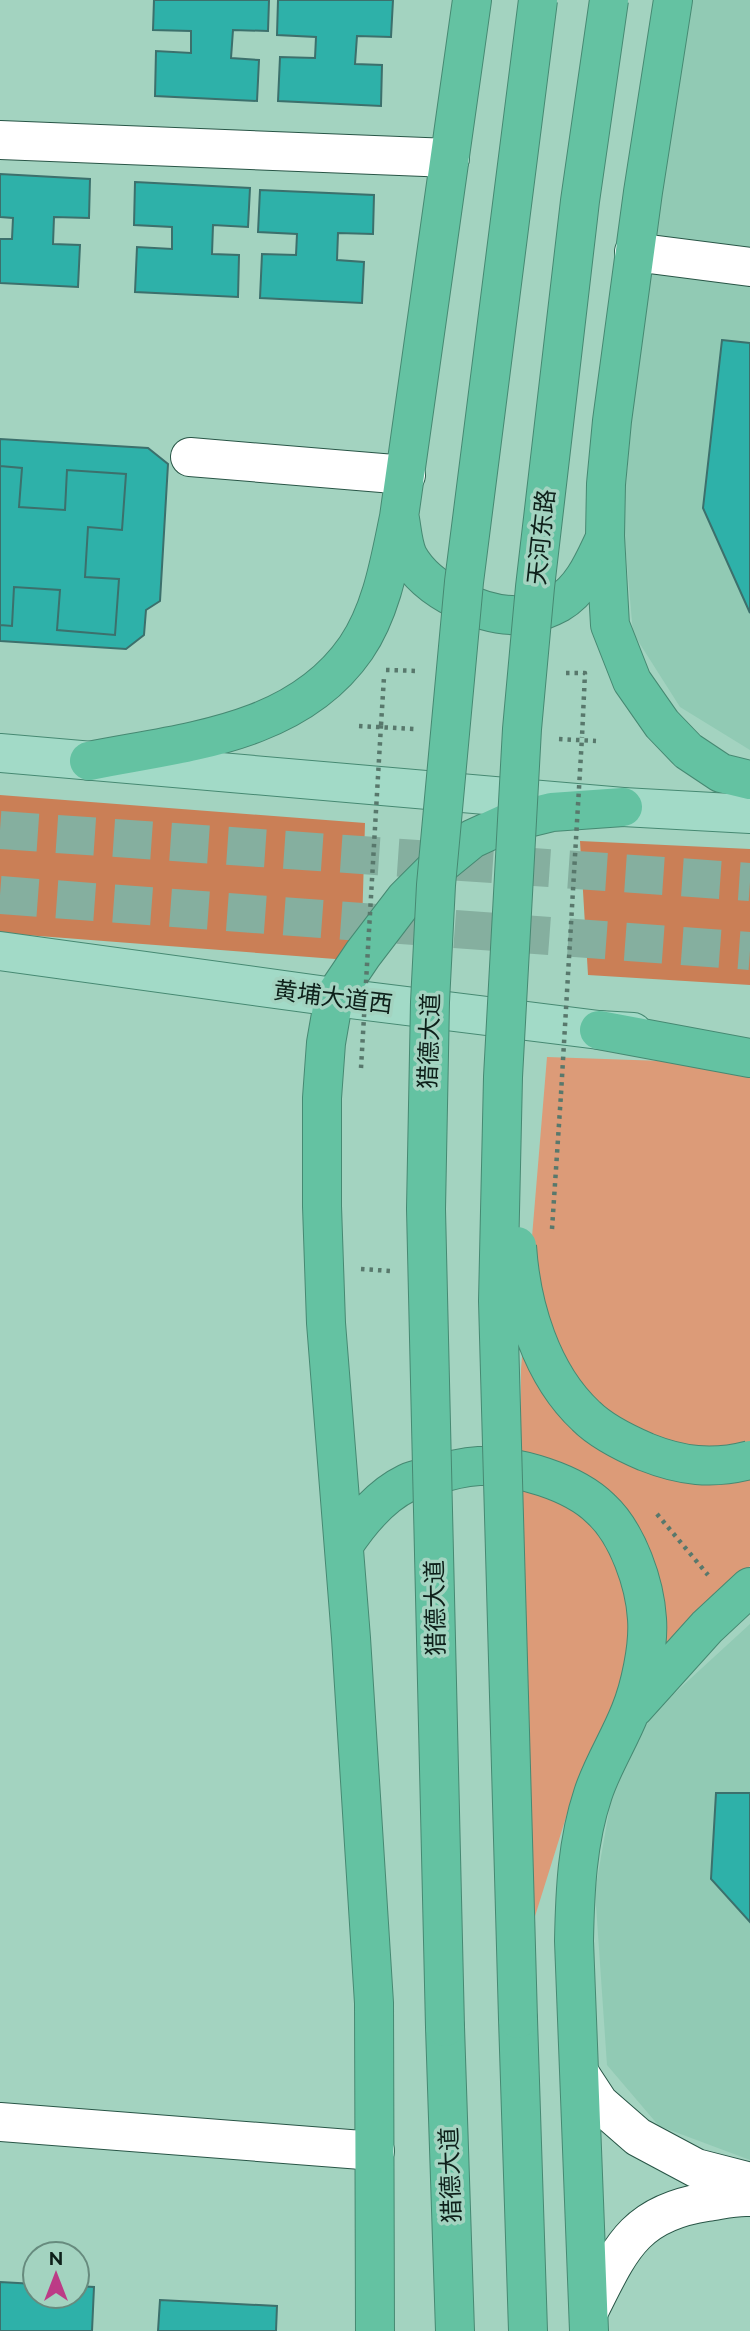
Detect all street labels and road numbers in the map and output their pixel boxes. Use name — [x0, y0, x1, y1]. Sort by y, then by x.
street label: 天河东路 — [522, 488, 560, 586]
street label: 黄埔大道西 — [272, 975, 394, 1019]
street label: 猎德大道 — [413, 993, 445, 1089]
street label: 猎德大道 — [420, 1560, 450, 1656]
street label: 猎德大道 — [434, 2127, 466, 2223]

